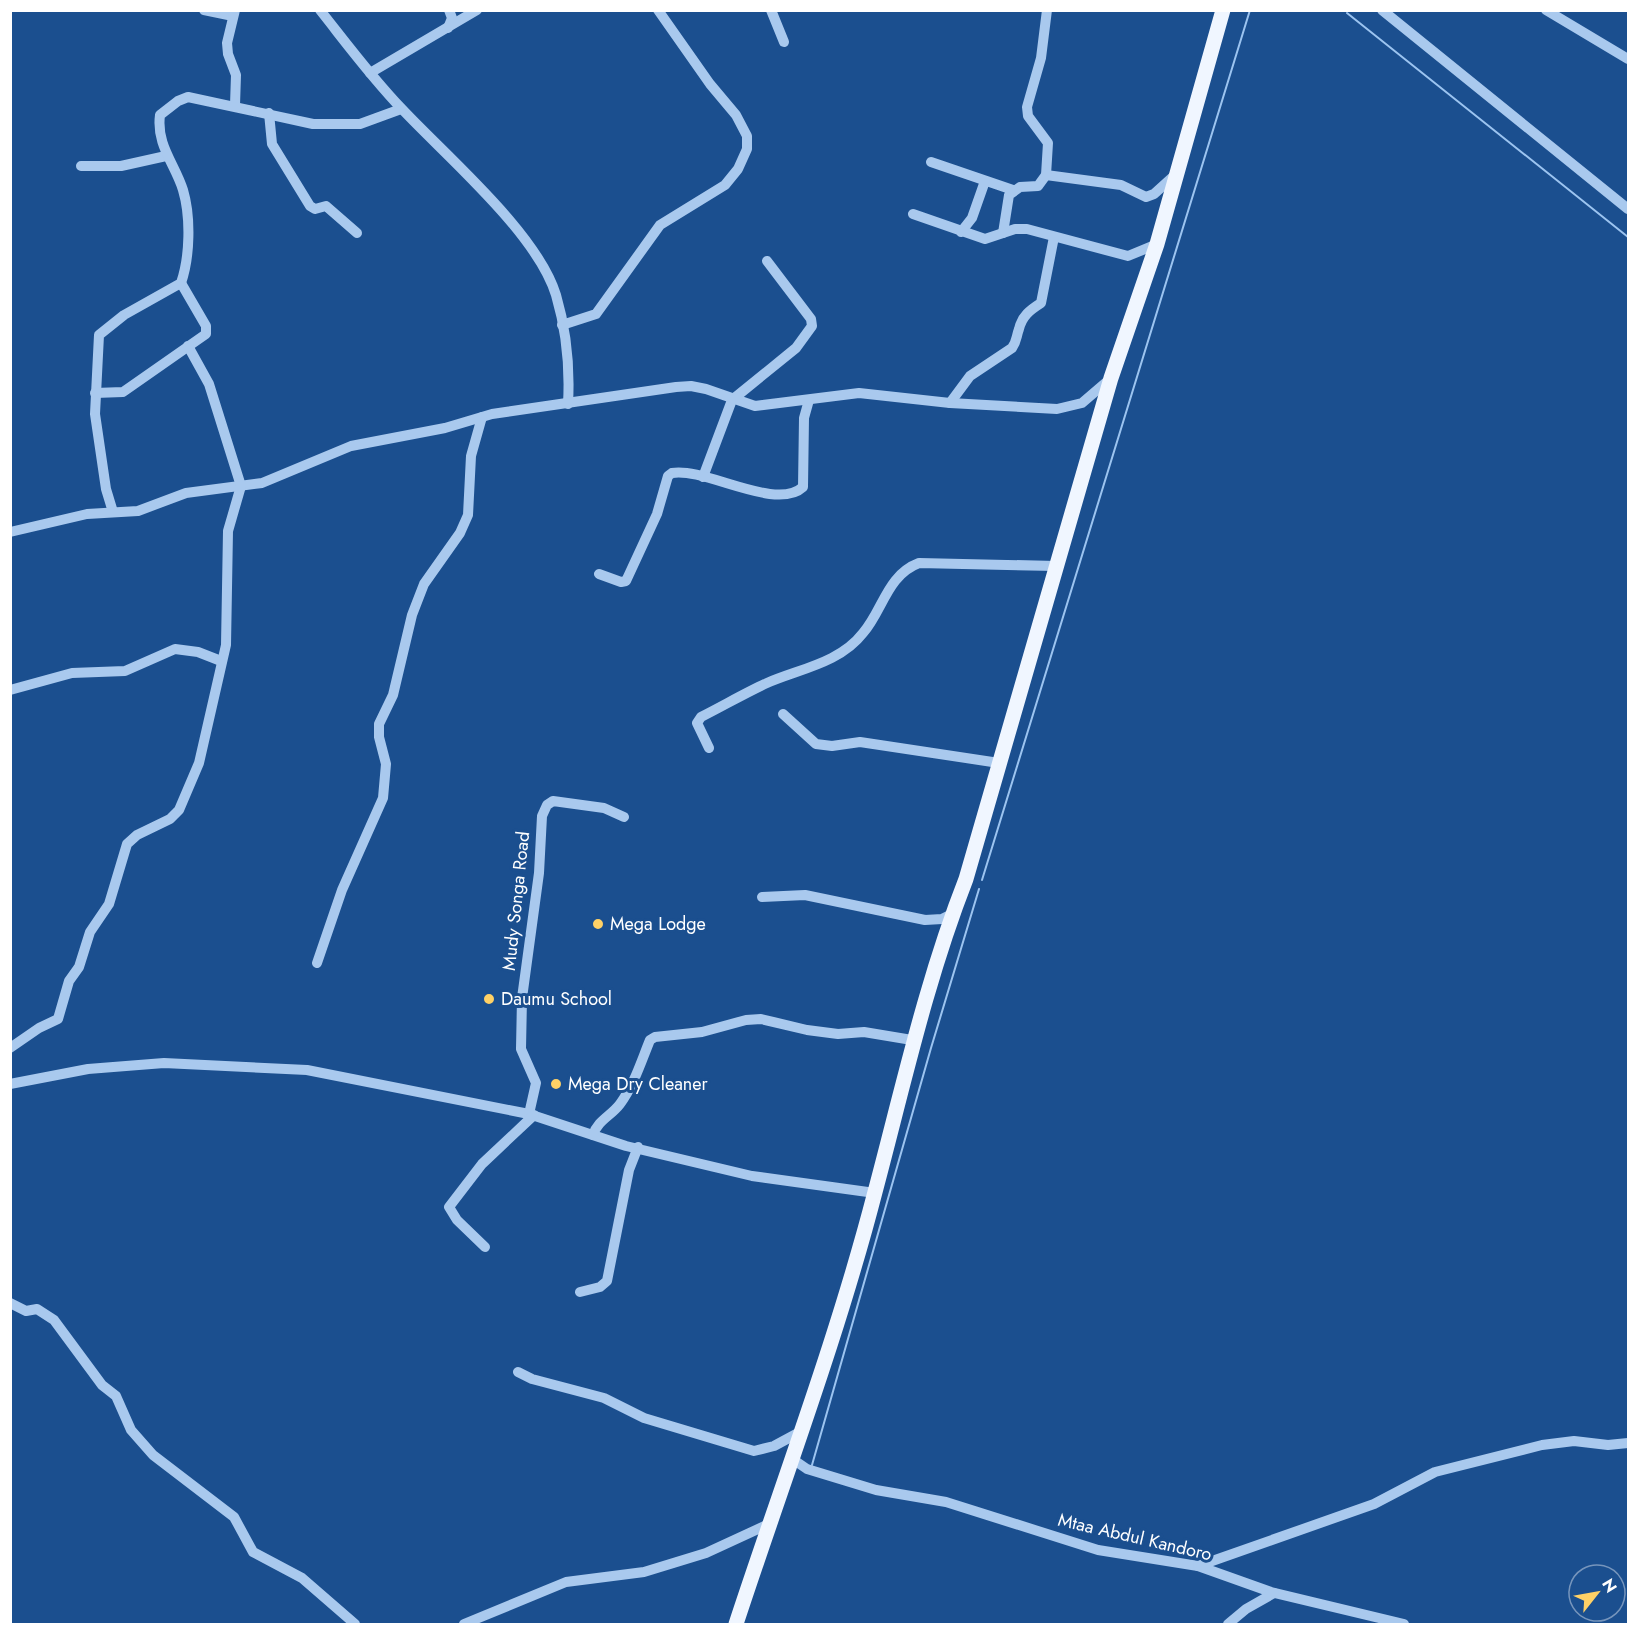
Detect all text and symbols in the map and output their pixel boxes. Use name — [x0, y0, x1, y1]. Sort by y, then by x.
street label: Mudy Songa Road — [496, 830, 536, 972]
place label: Mega Lodge — [610, 911, 706, 937]
marker: Mega Lodge — [591, 917, 605, 931]
place label: Daumu School — [501, 986, 612, 1012]
marker: Daumu School — [482, 992, 496, 1006]
place label: Mega Dry Cleaner — [568, 1071, 709, 1097]
marker: Mega Dry Cleaner — [549, 1077, 563, 1091]
street label: Mtaa Abdul Kandoro — [1056, 1507, 1215, 1567]
north arrow — [1567, 1563, 1627, 1623]
text: N — [1596, 1574, 1623, 1597]

